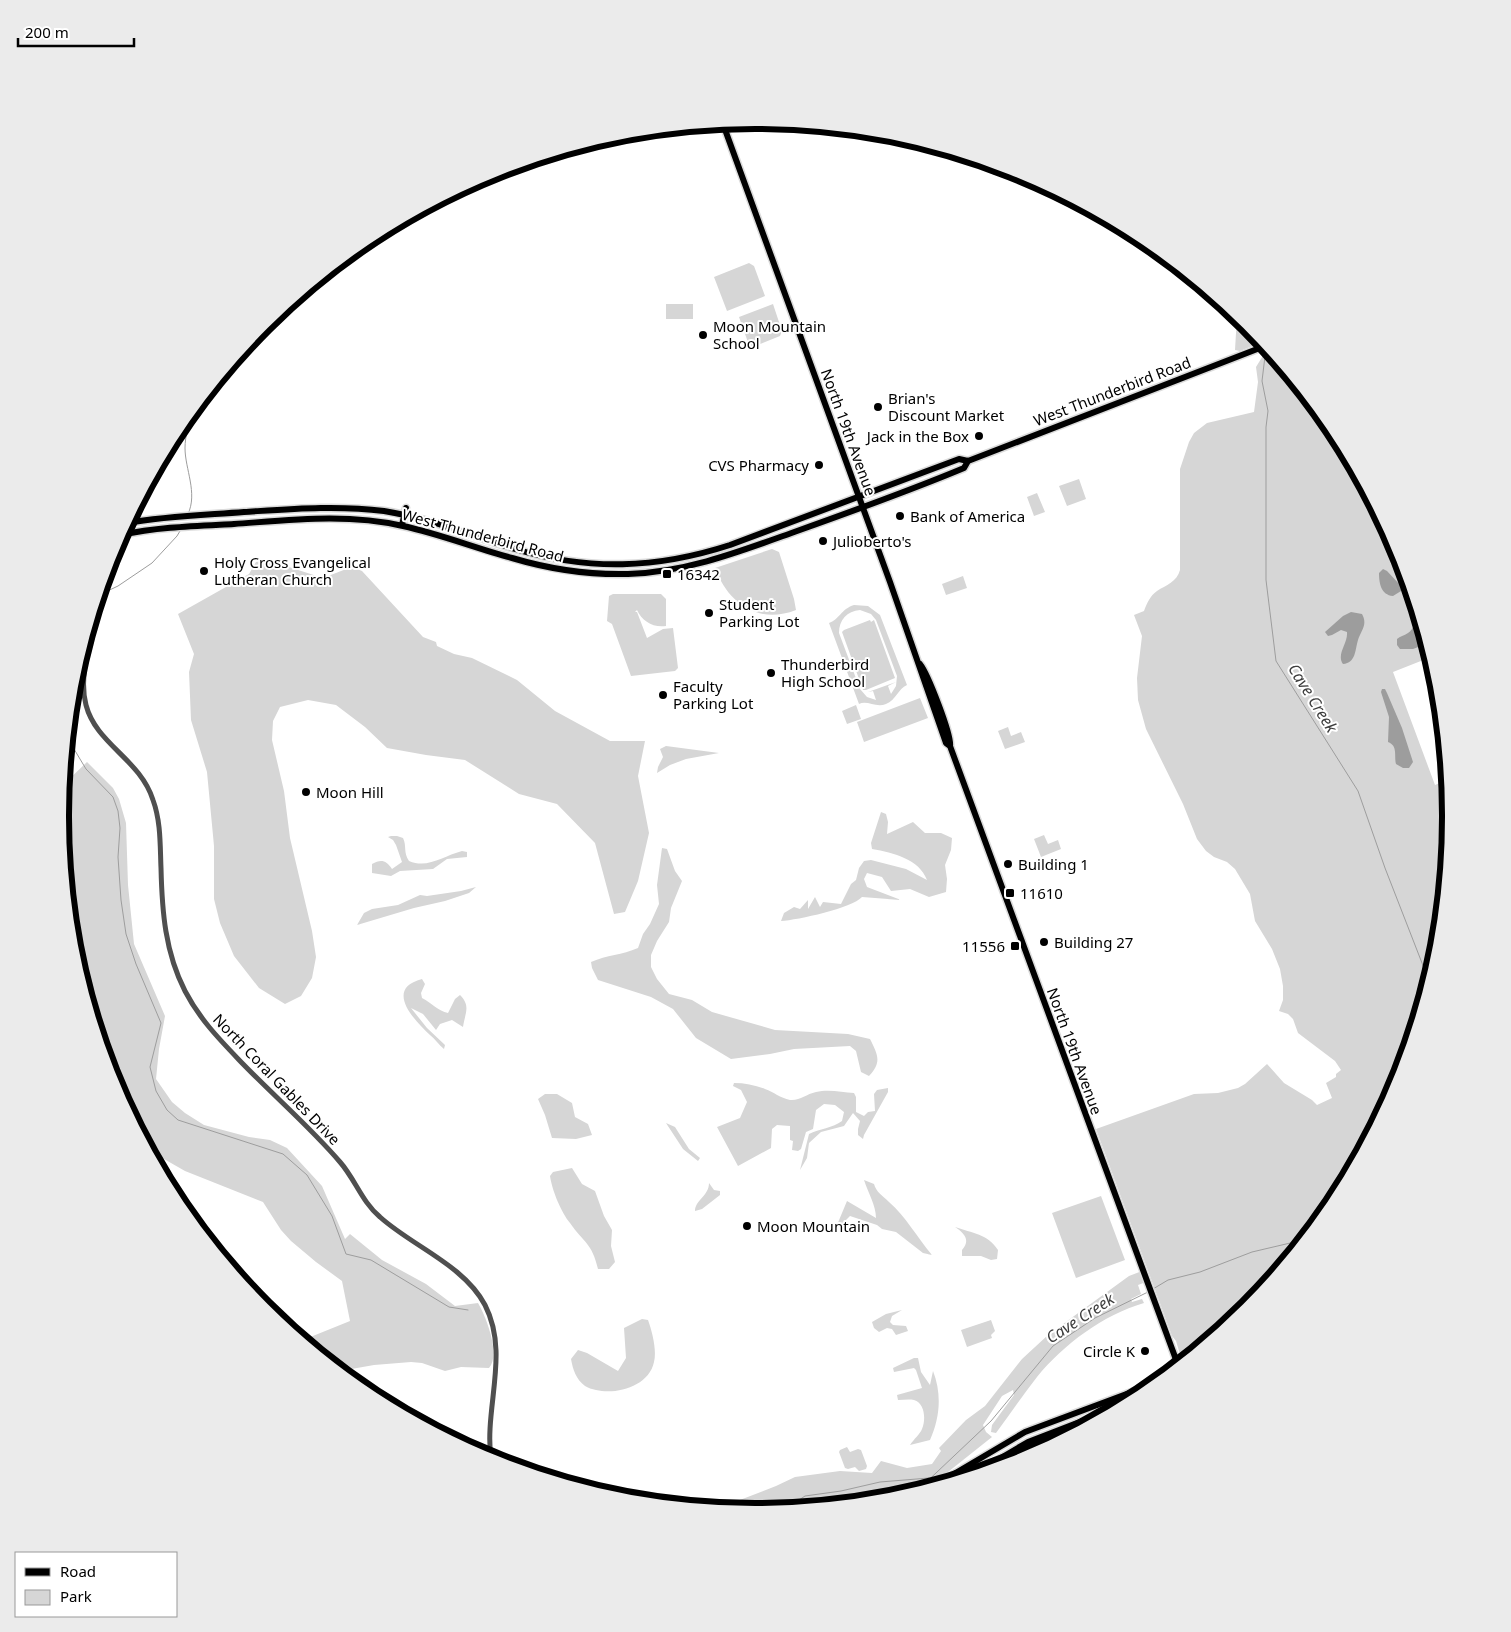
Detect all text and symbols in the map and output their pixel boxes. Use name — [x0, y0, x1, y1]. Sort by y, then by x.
scale bar — [18, 15, 134, 47]
text: 200 m — [25, 22, 69, 42]
place label: Moon Mountain School — [713, 316, 826, 353]
marker: Moon Mountain School — [697, 329, 709, 341]
street label: West Thunderbird Road — [1031, 352, 1193, 430]
street label: North 19th Avenue — [817, 366, 881, 498]
place label: Brian's Discount Market — [888, 388, 1005, 425]
marker: Brian's Discount Market — [872, 401, 884, 413]
place label: Jack in the Box — [865, 426, 969, 446]
marker: Jack in the Box — [973, 430, 985, 442]
place label: CVS Pharmacy — [708, 455, 809, 475]
marker: CVS Pharmacy — [813, 459, 825, 471]
street label: West Thunderbird Road — [400, 504, 566, 566]
place label: Bank of America — [910, 506, 1025, 526]
marker: Bank of America — [894, 510, 906, 522]
place label: Julioberto's — [831, 531, 912, 551]
marker: Julioberto's — [817, 535, 829, 547]
place label: Holy Cross Evangelical Lutheran Church — [214, 552, 371, 589]
place label: 16342 — [677, 564, 720, 584]
marker: Holy Cross Evangelical Lutheran Church — [198, 565, 210, 577]
marker: 16342 — [661, 568, 673, 580]
place label: Student Parking Lot — [719, 594, 800, 631]
marker: Student Parking Lot — [703, 607, 715, 619]
place label: Thunderbird High School — [781, 654, 869, 691]
water label: Cave Creek — [1283, 659, 1343, 738]
marker: Thunderbird High School — [765, 667, 777, 679]
place label: Faculty Parking Lot — [673, 676, 754, 713]
marker: Faculty Parking Lot — [657, 689, 669, 701]
place label: Moon Hill — [316, 782, 384, 802]
marker: Moon Hill — [300, 786, 312, 798]
place label: Building 1 — [1018, 854, 1089, 874]
marker: Building 1 — [1002, 858, 1014, 870]
place label: 11610 — [1020, 883, 1063, 903]
marker: 11610 — [1004, 887, 1016, 899]
place label: Building 27 — [1054, 932, 1133, 952]
place label: 11556 — [962, 936, 1005, 956]
marker: Building 27 — [1038, 936, 1050, 948]
marker: 11556 — [1009, 940, 1021, 952]
street label: North 19th Avenue — [1043, 985, 1107, 1117]
street label: North Coral Gables Drive — [209, 1009, 345, 1149]
place label: Moon Mountain — [757, 1216, 870, 1236]
marker: Moon Mountain — [741, 1220, 753, 1232]
water label: Cave Creek — [1042, 1287, 1119, 1348]
place label: Circle K — [1083, 1341, 1136, 1361]
marker: Circle K — [1139, 1345, 1151, 1357]
legend — [15, 1552, 178, 1617]
text: Road — [60, 1561, 96, 1581]
text: Park — [60, 1586, 92, 1606]

